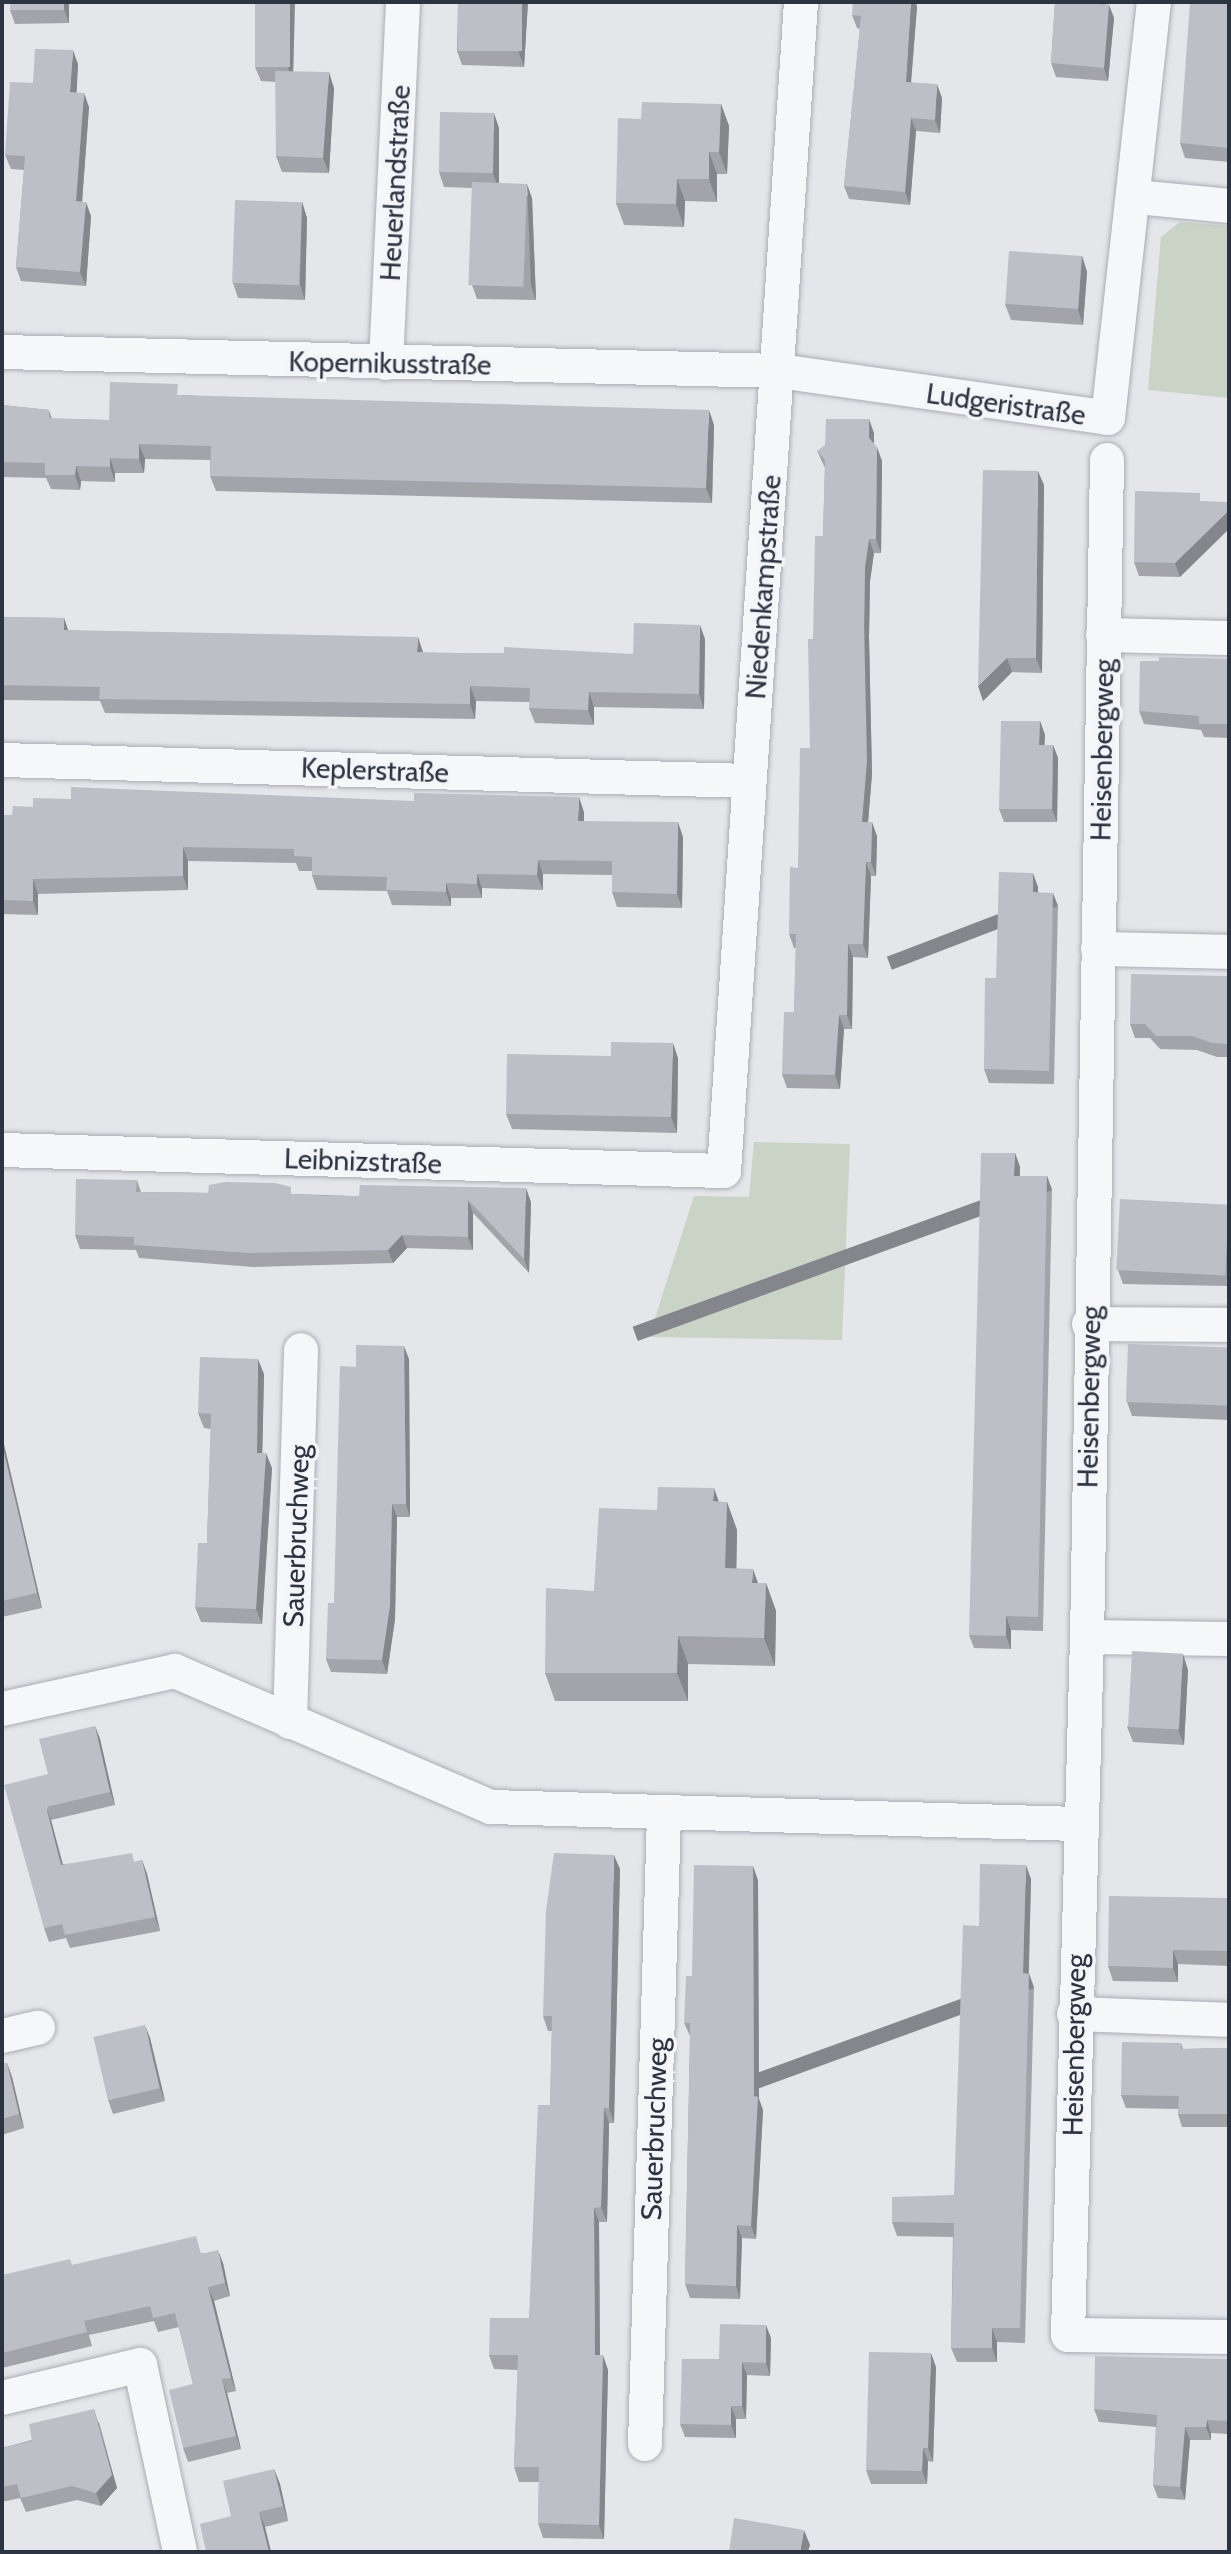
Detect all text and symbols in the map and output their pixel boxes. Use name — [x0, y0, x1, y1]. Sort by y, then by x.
street label: Heuerlandstraße — [373, 84, 417, 282]
street label: Kopernikusstraße — [288, 344, 492, 382]
street label: Ludgeristraße — [924, 376, 1088, 432]
street label: Niedenkampstraße — [738, 474, 788, 700]
street label: Heisenbergweg — [1084, 659, 1120, 841]
street label: Keplerstraße — [300, 751, 450, 789]
street label: Leibnizstraße — [284, 1141, 442, 1181]
street label: Heisenbergweg — [1071, 1306, 1107, 1488]
street label: Sauerbruchweg — [276, 1444, 316, 1628]
street label: Heisenbergweg — [1056, 1954, 1092, 2136]
street label: Sauerbruchweg — [634, 2037, 674, 2221]

